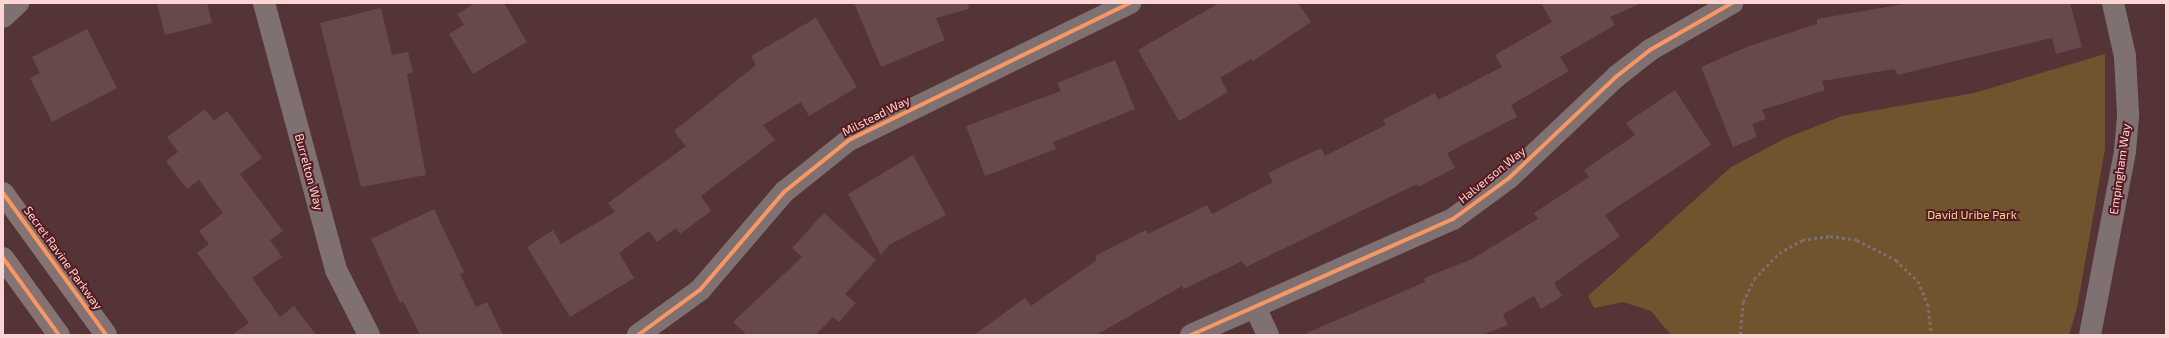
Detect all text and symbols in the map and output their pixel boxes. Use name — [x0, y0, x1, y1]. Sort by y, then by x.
street label: Milstead Way — [840, 93, 912, 139]
street label: Empingham Way — [2106, 123, 2134, 215]
street label: Burrelton Way — [292, 132, 326, 212]
street label: Halverson Way — [1456, 144, 1528, 206]
street label: Secret Ravine Parkway — [21, 204, 105, 312]
park label: David Uribe Park — [1927, 208, 2017, 222]

